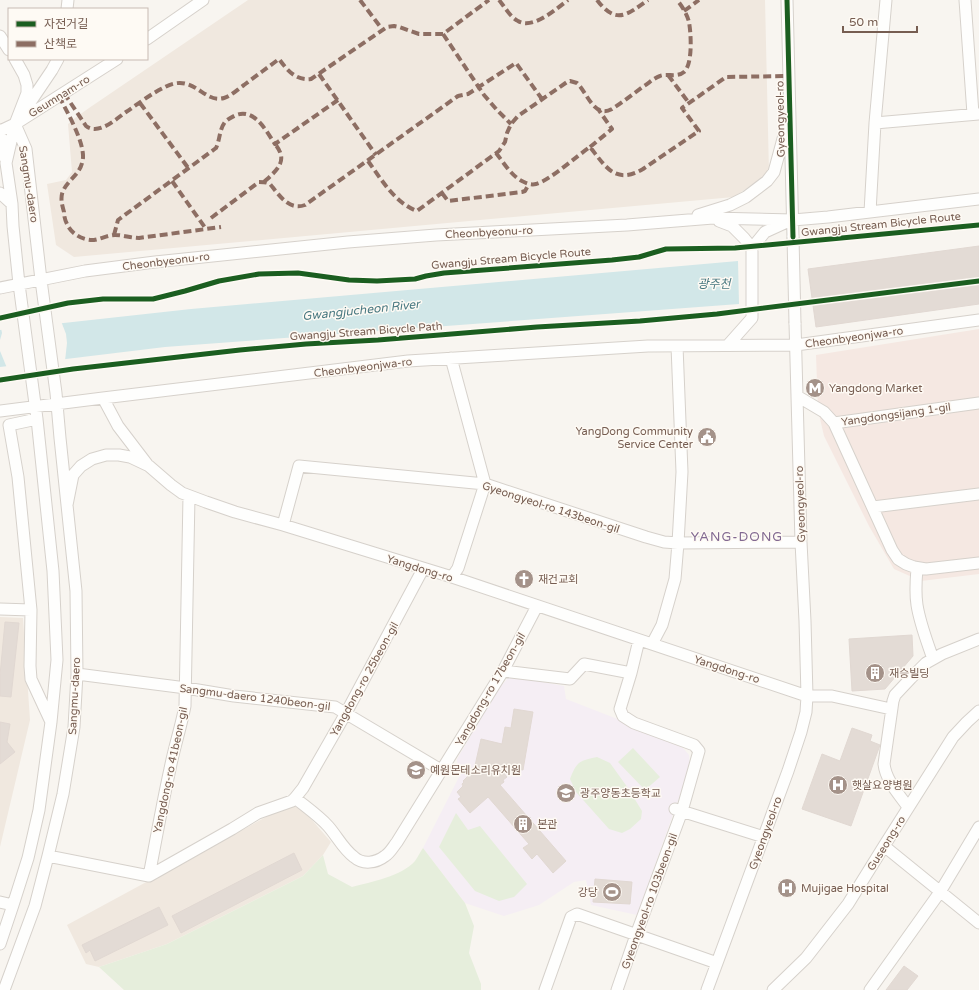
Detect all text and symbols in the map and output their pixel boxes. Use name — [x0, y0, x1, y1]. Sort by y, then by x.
legend — [8, 8, 148, 60]
scale bar — [843, 8, 917, 34]
text: 50 m — [849, 15, 878, 29]
text: 자전거길 — [44, 17, 88, 31]
text: 산책로 — [44, 37, 77, 51]
street label: Geumnam-ro — [26, 72, 92, 120]
street label: Gyeongyeol-ro — [773, 80, 788, 157]
street label: Sangmu-daero — [16, 145, 41, 224]
street label: Gwangju Stream Bicycle Route — [801, 210, 962, 239]
street label: Cheonbyeonu-ro — [445, 224, 534, 241]
street label: Gwangju Stream Bicycle Route — [431, 245, 592, 272]
street label: Cheonbyeonu-ro — [122, 250, 211, 273]
water label: 광주천 — [697, 277, 733, 291]
water label: Gwangjucheon River — [302, 297, 422, 323]
street label: Gwangju Stream Bicycle Path — [289, 320, 443, 343]
street label: Cheonbyeonjwa-ro — [804, 324, 904, 351]
street label: Cheonbyeonjwa-ro — [313, 355, 413, 380]
metro station icon: Yangdong Market — [804, 377, 826, 399]
place label: Yangdong Market — [829, 382, 922, 395]
street label: Yangdongsijang 1-gil — [840, 400, 952, 429]
place label: YangDong Community Service Center — [575, 425, 694, 451]
public building icon: YangDong Community Service Center — [696, 426, 718, 448]
street label: Gyeongyeol-ro — [793, 465, 808, 543]
street label: Gyeongyeol-ro 143beon-gil — [480, 479, 621, 536]
district label: YANG-DONG — [691, 529, 783, 545]
street label: Yangdong-ro — [385, 552, 455, 585]
church icon: 재건교회 — [513, 568, 535, 590]
place label: 재건교회 — [538, 573, 578, 586]
street label: Yangdong-ro 25beon-gil — [328, 620, 401, 739]
street label: Yangdong-ro 17beon-gil — [453, 630, 528, 748]
street label: Yangdong-ro — [692, 653, 762, 686]
street label: Sangmu-daero — [66, 656, 83, 735]
building icon: 재승빌딩 — [864, 662, 886, 684]
place label: 재승빌딩 — [889, 667, 929, 680]
street label: Sangmu-daero 1240beon-gil — [179, 682, 331, 713]
street label: Yangdong-ro 41beon-gil — [151, 706, 190, 834]
school or university icon: 예원몬테소리유치원 — [405, 759, 427, 781]
place label: 예원몬테소리유치원 — [430, 764, 521, 777]
hospital icon: 햇살요양병원 — [827, 774, 849, 796]
place label: 햇살요양병원 — [852, 779, 913, 792]
school or university icon: 광주양동초등학교 — [555, 782, 577, 804]
place label: 광주양동초등학교 — [580, 787, 661, 800]
street label: Gyeongyeol-ro — [746, 795, 785, 871]
building icon: 본관 — [512, 813, 534, 835]
street label: Guseong-ro — [864, 813, 909, 873]
place label: 본관 — [537, 818, 557, 831]
street label: Gyeongyeol-ro 103beon-gil — [619, 831, 680, 971]
hospital icon: Mujigae Hospital — [776, 877, 798, 899]
sports icon: 강당 — [601, 881, 623, 903]
place label: Mujigae Hospital — [801, 882, 889, 895]
place label: 강당 — [578, 886, 598, 899]

